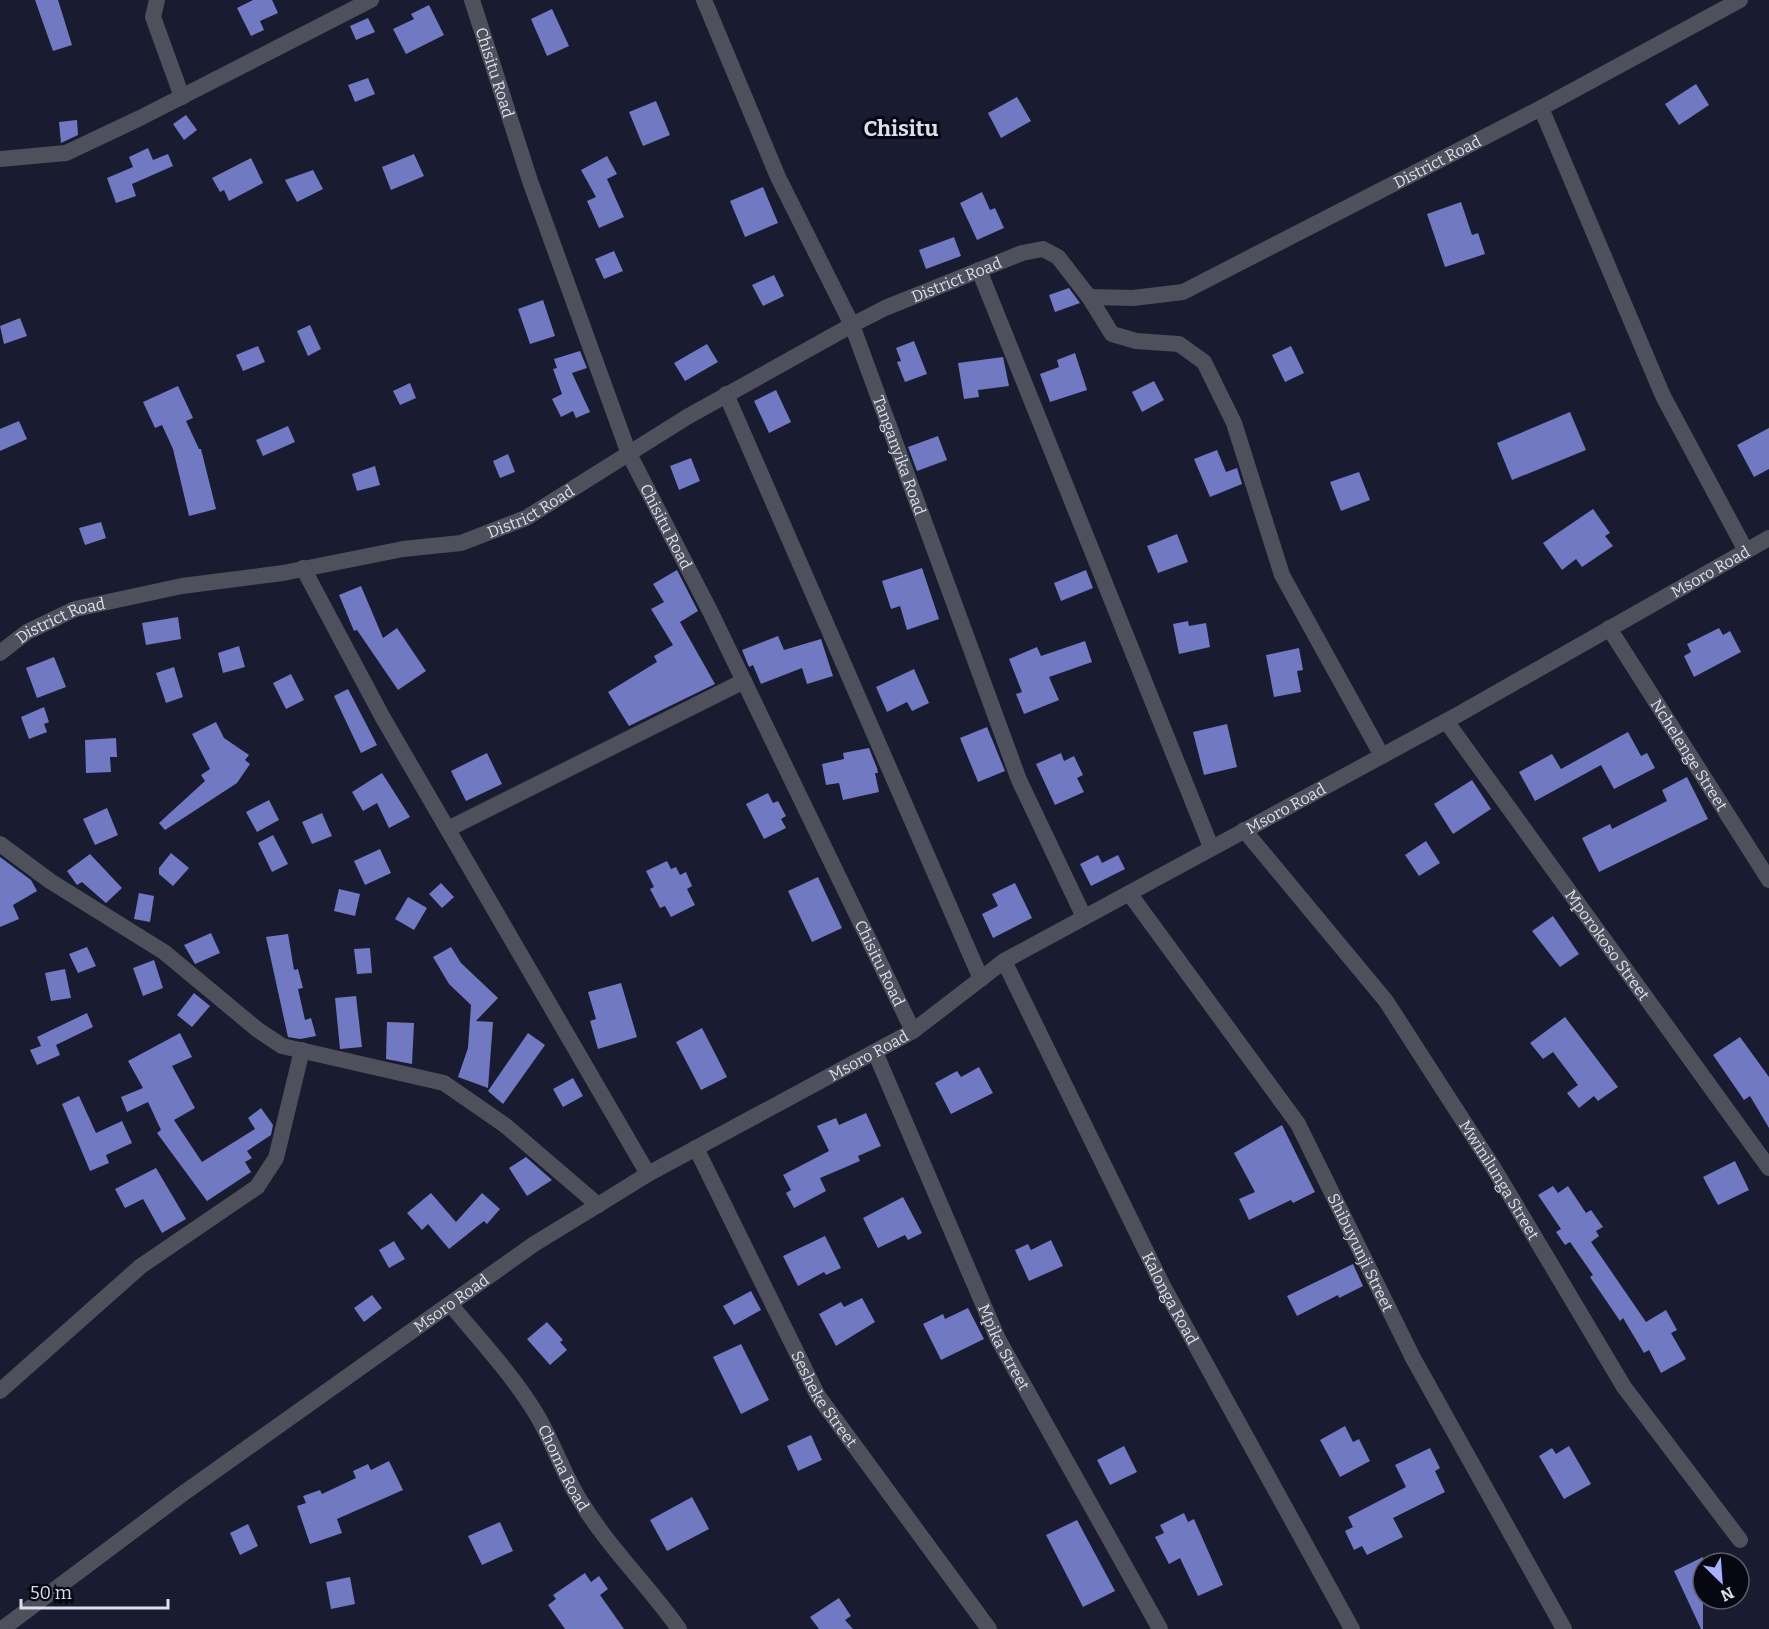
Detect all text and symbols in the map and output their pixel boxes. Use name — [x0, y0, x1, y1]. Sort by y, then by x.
street label: Chisitu Road — [472, 25, 519, 120]
district label: Chisitu — [864, 115, 939, 142]
street label: District Road — [1390, 131, 1484, 192]
street label: District Road — [908, 253, 1005, 306]
street label: Tanganyika Road — [869, 393, 931, 518]
street label: District Road — [484, 481, 578, 542]
street label: Chisitu Road — [636, 481, 697, 573]
street label: Msoro Road — [1667, 541, 1753, 601]
street label: District Road — [12, 593, 107, 647]
street label: Nchelenge Street — [1647, 695, 1732, 814]
street label: Msoro Road — [1243, 779, 1329, 837]
street label: Mporokoso Street — [1561, 886, 1654, 1004]
street label: Chisitu Road — [851, 917, 909, 1010]
street label: Msoro Road — [825, 1026, 912, 1084]
street label: Mwinilunga Street — [1456, 1116, 1544, 1243]
street label: Shibuyunji Street — [1324, 1190, 1398, 1315]
street label: Kalonga Road — [1138, 1249, 1203, 1348]
street label: Msoro Road — [410, 1270, 493, 1336]
street label: Mpika Street — [975, 1301, 1034, 1394]
street label: Sesheke Street — [788, 1347, 862, 1451]
street label: Choma Road — [534, 1421, 594, 1514]
north arrow — [1691, 1551, 1751, 1611]
scale bar — [21, 1572, 168, 1610]
text: 50 m — [30, 1582, 72, 1604]
text: N — [1718, 1583, 1737, 1605]

